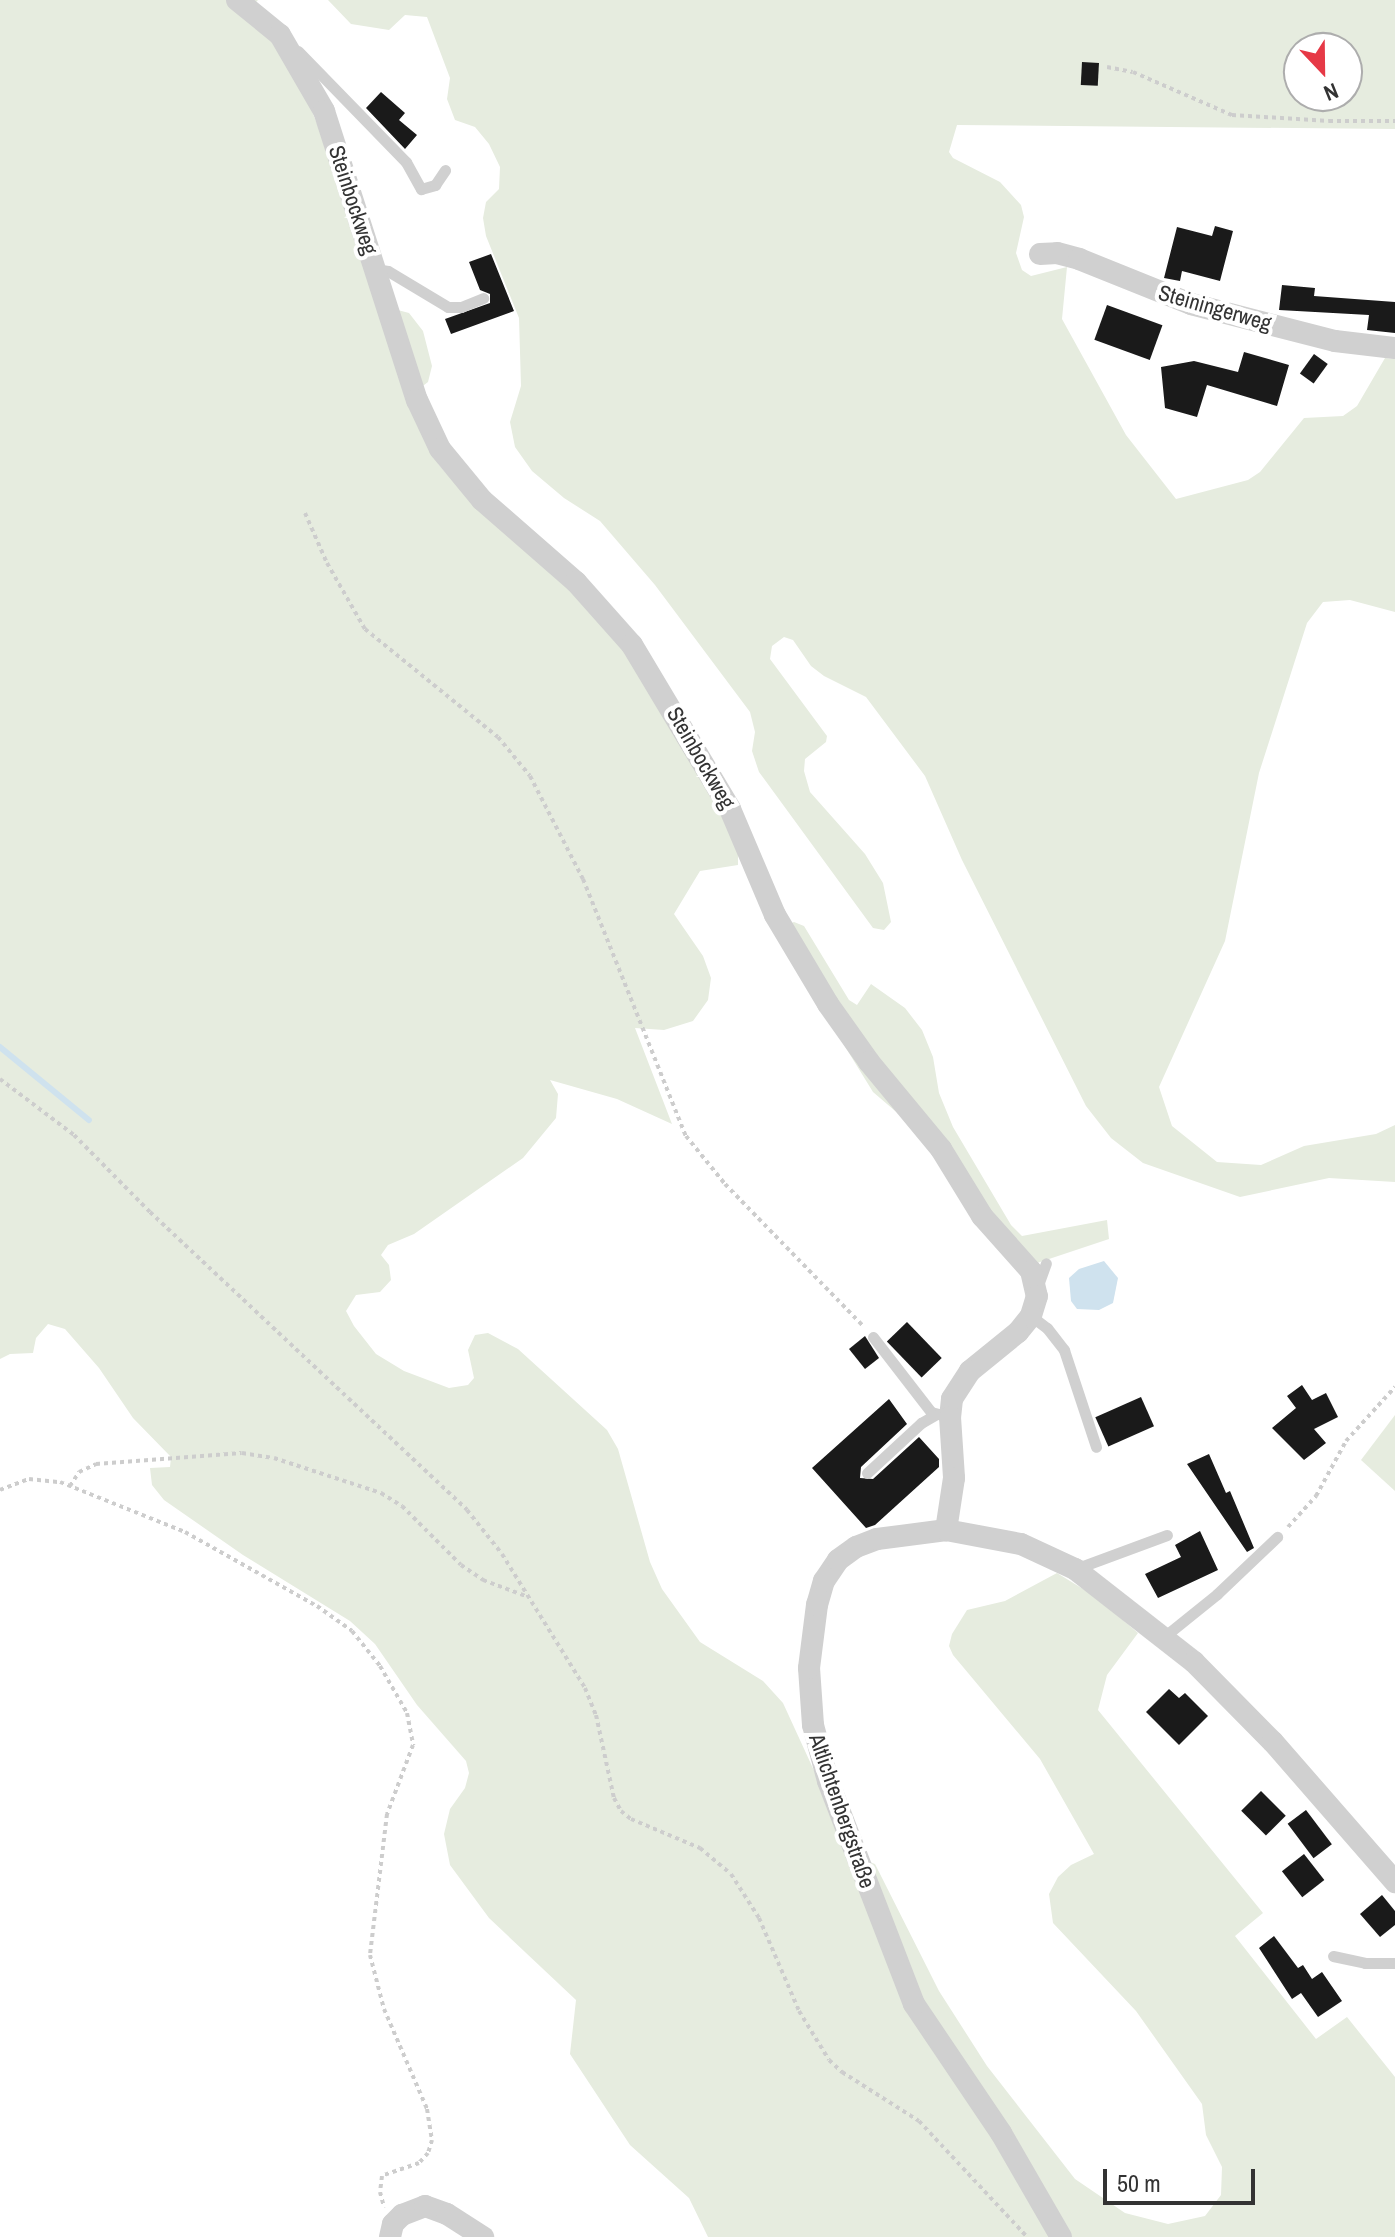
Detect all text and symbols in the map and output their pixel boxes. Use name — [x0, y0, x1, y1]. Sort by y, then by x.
north arrow — [1283, 32, 1363, 112]
text: N — [1320, 76, 1343, 109]
street label: Steinbockweg — [323, 142, 383, 258]
street label: Steiningerweg — [1155, 279, 1275, 337]
street label: Steinbockweg — [661, 702, 741, 814]
street label: Altlichtenbergstraße — [803, 1730, 881, 1892]
scale bar — [1107, 2153, 1259, 2203]
text: 50 m — [1117, 2167, 1161, 2199]

